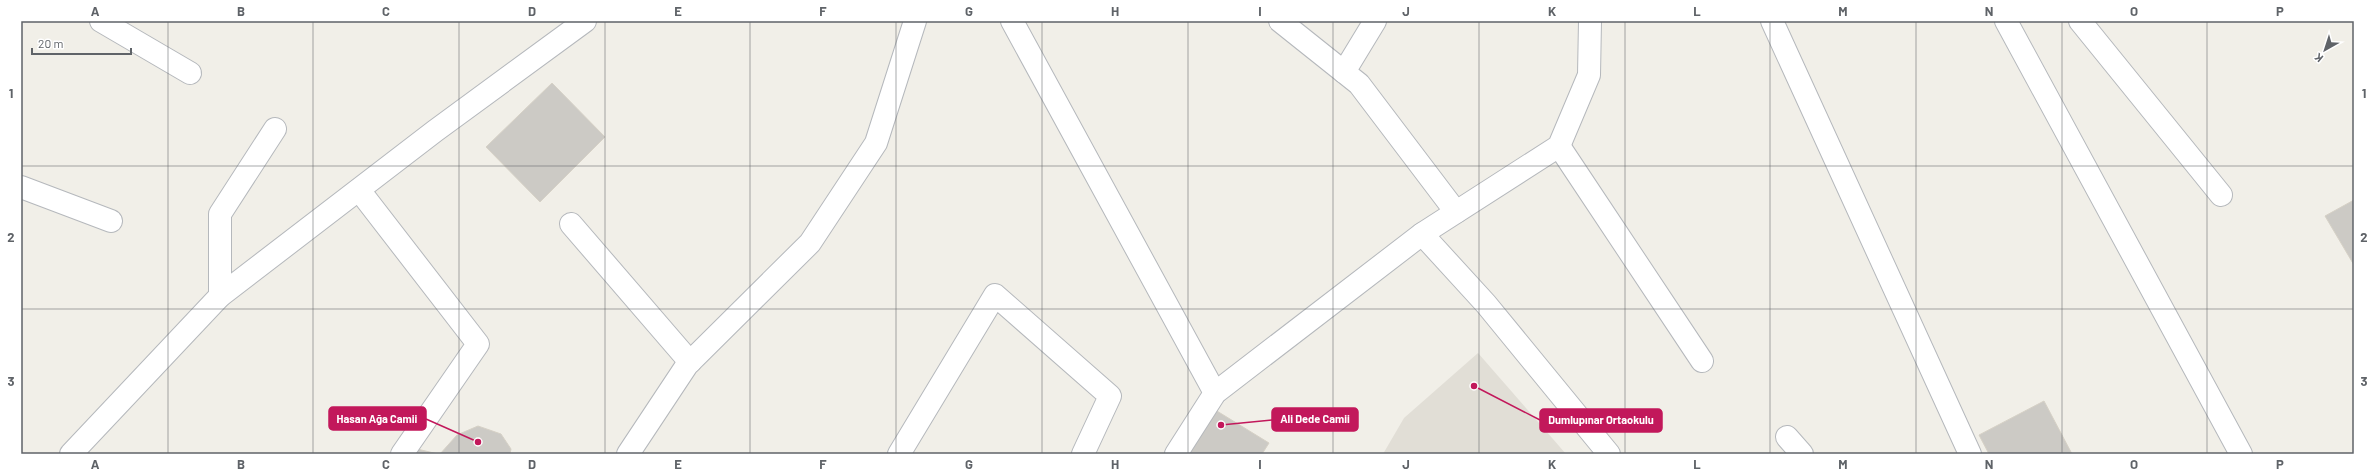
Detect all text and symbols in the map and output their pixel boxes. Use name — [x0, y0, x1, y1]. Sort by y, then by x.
text: A — [91, 3, 100, 19]
text: B — [237, 3, 245, 19]
text: C — [382, 3, 390, 19]
text: D — [528, 3, 536, 19]
text: E — [674, 3, 682, 19]
text: F — [819, 3, 827, 19]
text: G — [965, 3, 973, 19]
text: H — [1111, 3, 1119, 19]
text: I — [1258, 3, 1262, 19]
text: J — [1402, 3, 1410, 19]
text: K — [1548, 3, 1556, 19]
text: L — [1693, 3, 1701, 19]
text: M — [1838, 3, 1848, 19]
text: N — [1985, 3, 1993, 19]
text: O — [2130, 3, 2138, 19]
text: P — [2276, 3, 2284, 19]
scale bar — [32, 30, 131, 56]
north arrow — [2305, 30, 2345, 70]
text: 20 m — [38, 36, 64, 50]
text: K — [2312, 51, 2325, 65]
text: 1 — [9, 85, 13, 101]
text: 1 — [2362, 85, 2366, 101]
text: 2 — [7, 229, 15, 245]
text: 2 — [2360, 229, 2368, 245]
text: 3 — [7, 373, 15, 389]
text: 3 — [2360, 373, 2368, 389]
callout: Hasan Ağa Camii — [329, 407, 426, 430]
callout: Ali Dede Camii — [1272, 408, 1358, 431]
callout: Dumlupınar Ortaokulu — [1540, 409, 1662, 432]
text: Hasan Ağa Camii — [337, 412, 418, 425]
text: Ali Dede Camii — [1280, 412, 1350, 425]
text: Dumlupınar Ortaokulu — [1548, 413, 1654, 426]
text: A — [91, 456, 100, 472]
text: B — [237, 456, 245, 472]
text: C — [382, 456, 390, 472]
text: D — [528, 456, 536, 472]
text: E — [674, 456, 682, 472]
text: F — [819, 456, 827, 472]
text: G — [965, 456, 973, 472]
text: H — [1111, 456, 1119, 472]
text: I — [1258, 456, 1262, 472]
text: J — [1402, 456, 1410, 472]
text: K — [1548, 456, 1556, 472]
text: L — [1693, 456, 1701, 472]
text: M — [1838, 456, 1848, 472]
text: N — [1985, 456, 1993, 472]
text: O — [2130, 456, 2138, 472]
text: P — [2276, 456, 2284, 472]

